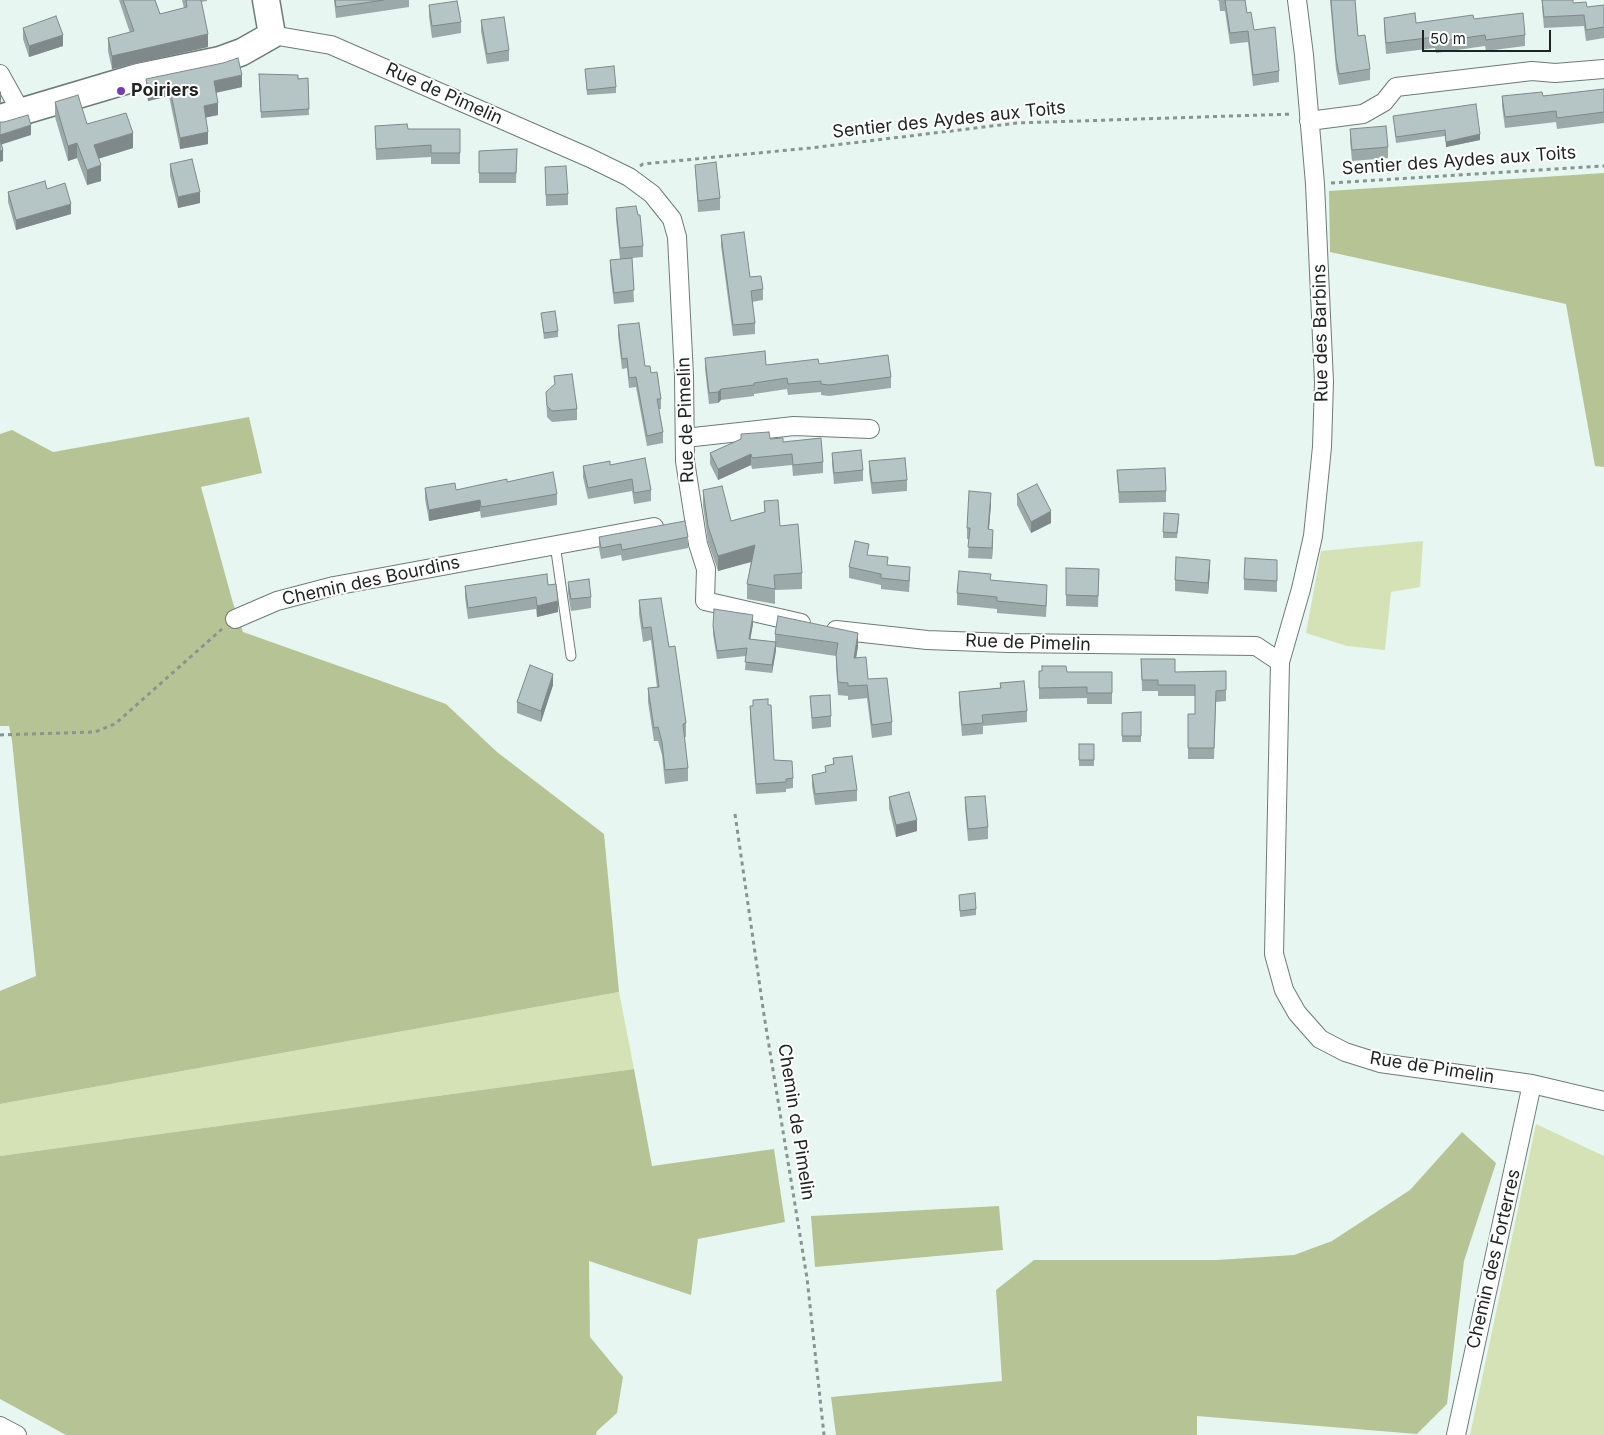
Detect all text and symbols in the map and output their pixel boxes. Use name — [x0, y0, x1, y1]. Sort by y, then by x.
scale bar — [1424, 20, 1553, 52]
text: 50 m — [1430, 29, 1466, 48]
street label: Rue de Pimelin — [382, 59, 506, 129]
place label: Poiriers — [131, 80, 199, 102]
marker: Poiriers — [115, 85, 127, 97]
street label: Sentier des Aydes aux Toits — [831, 97, 1067, 143]
street label: Sentier des Aydes aux Toits — [1341, 142, 1577, 180]
street label: Rue des Barbins — [1309, 264, 1333, 402]
street label: Rue de Pimelin — [673, 357, 699, 483]
street label: Chemin des Bourdins — [280, 552, 462, 610]
street label: Rue de Pimelin — [965, 630, 1091, 656]
street label: Chemin de Pimelin — [773, 1042, 819, 1202]
street label: Rue de Pimelin — [1368, 1047, 1496, 1089]
street label: Chemin des Forterres — [1463, 1167, 1525, 1351]

